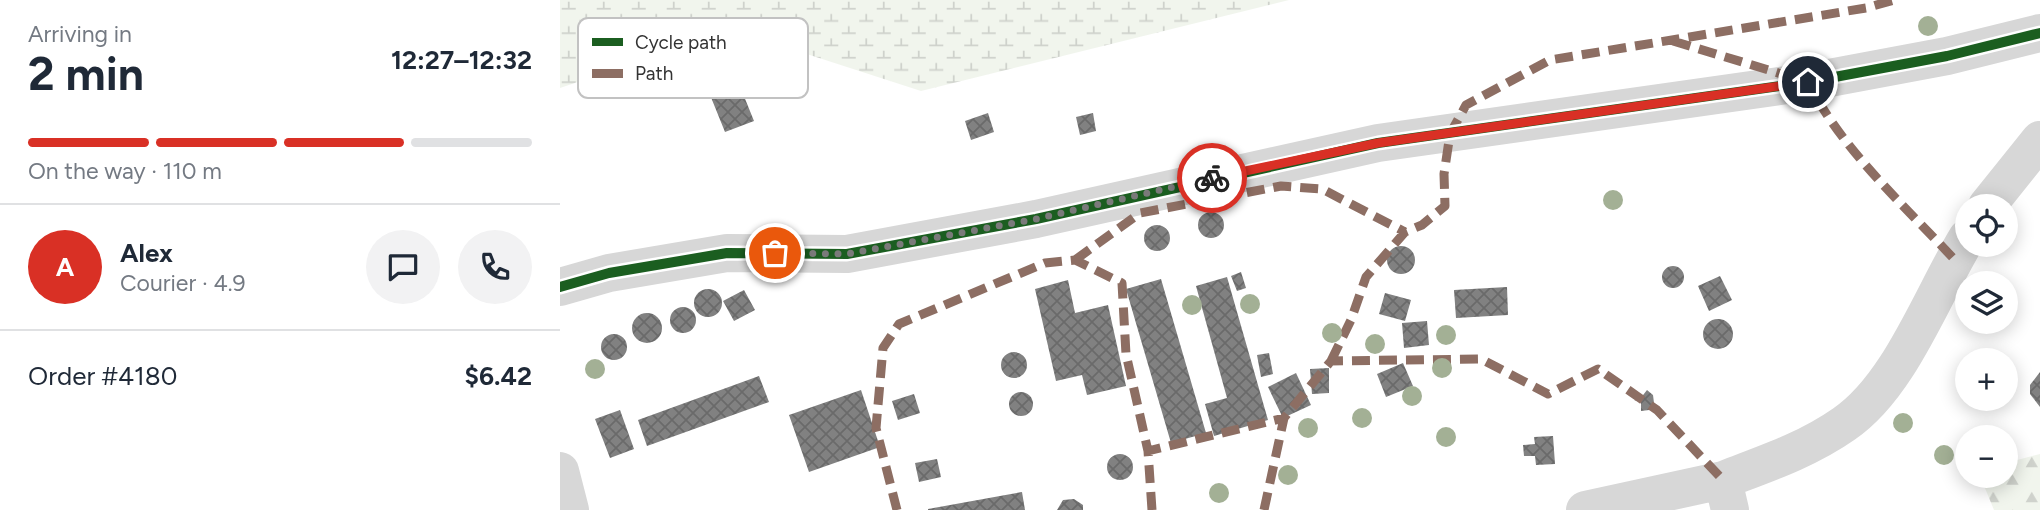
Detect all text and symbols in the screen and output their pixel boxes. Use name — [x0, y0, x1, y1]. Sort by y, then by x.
legend — [578, 18, 808, 98]
text: Arriving in — [28, 20, 132, 48]
text: Cycle path — [635, 31, 727, 54]
text: 12:27–12:32 — [391, 44, 532, 76]
text: 2 min — [28, 46, 144, 102]
pin — [1778, 52, 1838, 112]
text: Path — [635, 62, 673, 85]
icon: home — [1789, 63, 1827, 101]
courier — [1177, 143, 1247, 213]
text: On the way · 110 m — [28, 157, 222, 185]
icon: bike — [1193, 159, 1231, 197]
map controls — [1955, 194, 2018, 488]
button: locate — [1955, 194, 2018, 257]
pin — [745, 223, 805, 283]
button: chat — [366, 230, 440, 304]
button: phone — [458, 230, 532, 304]
icon: bag — [756, 234, 794, 272]
text: Alex — [120, 237, 173, 269]
text: A — [56, 251, 74, 283]
text: Courier · 4.9 — [120, 269, 246, 297]
button: layers — [1955, 271, 2018, 334]
button: + — [1955, 348, 2018, 411]
text: Order #4180 — [28, 360, 177, 392]
text: $6.42 — [465, 360, 532, 392]
button: − — [1955, 425, 2018, 488]

